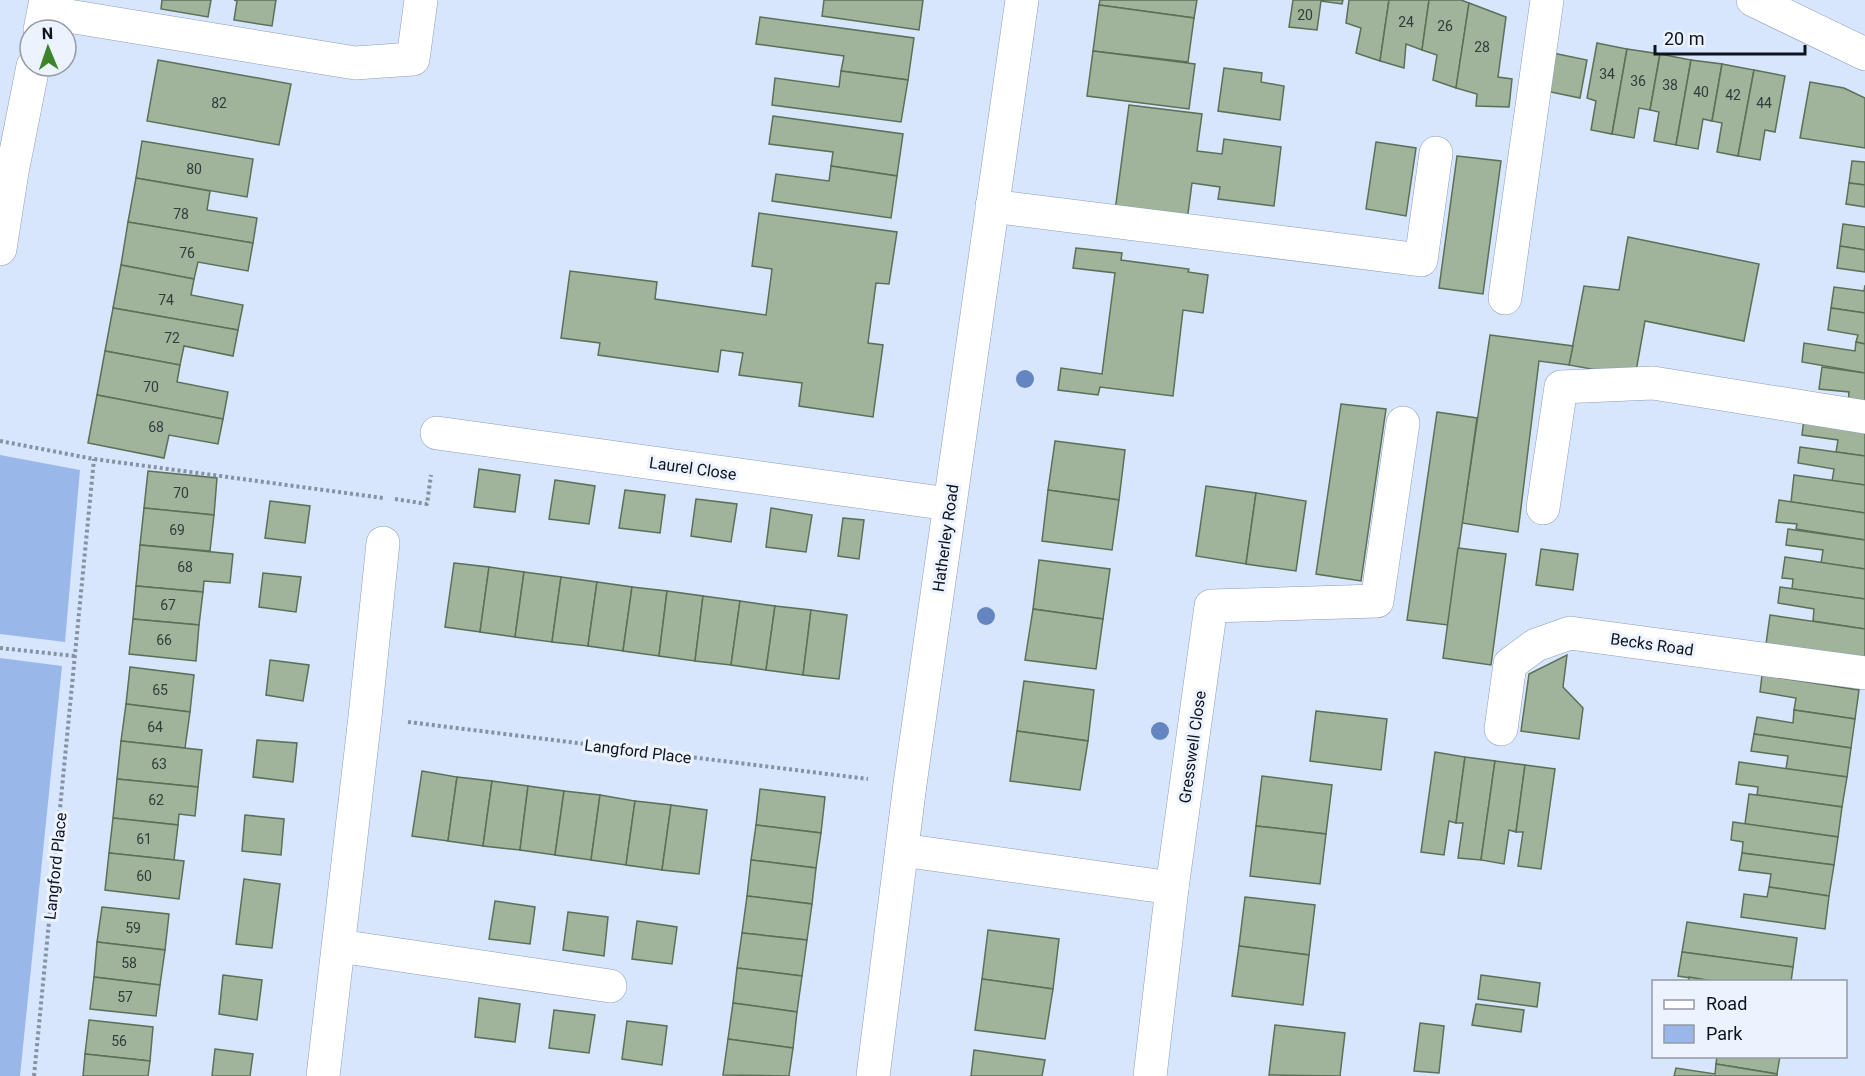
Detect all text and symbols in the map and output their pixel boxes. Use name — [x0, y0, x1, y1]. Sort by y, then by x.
house number: 20 — [1297, 7, 1313, 23]
house number: 24 — [1398, 14, 1414, 30]
north arrow — [18, 18, 78, 78]
house number: 26 — [1437, 18, 1453, 34]
scale bar — [1655, 18, 1805, 56]
text: N — [42, 24, 53, 43]
text: 20 m — [1664, 28, 1704, 49]
house number: 28 — [1474, 39, 1490, 55]
house number: 34 — [1599, 66, 1615, 82]
house number: 36 — [1630, 73, 1646, 89]
house number: 38 — [1662, 77, 1678, 93]
house number: 40 — [1693, 84, 1709, 100]
house number: 42 — [1725, 87, 1741, 103]
house number: 82 — [211, 95, 227, 111]
house number: 44 — [1756, 95, 1772, 111]
house number: 80 — [186, 161, 202, 177]
house number: 78 — [173, 206, 189, 222]
house number: 76 — [179, 245, 195, 261]
house number: 74 — [158, 292, 174, 308]
house number: 72 — [164, 330, 180, 346]
house number: 70 — [143, 379, 159, 395]
house number: 68 — [148, 419, 164, 435]
street label: Laurel Close — [648, 453, 738, 484]
street label: Hatherley Road — [929, 483, 962, 593]
house number: 70 — [173, 485, 189, 501]
house number: 69 — [169, 522, 185, 538]
house number: 68 — [177, 559, 193, 575]
house number: 67 — [160, 597, 176, 613]
street label: Becks Road — [1609, 629, 1695, 660]
house number: 66 — [156, 632, 172, 648]
house number: 65 — [152, 682, 168, 698]
street label: Gresswell Close — [1175, 689, 1210, 805]
house number: 64 — [147, 719, 163, 735]
street label: Langford Place — [583, 736, 693, 767]
house number: 63 — [151, 756, 167, 772]
house number: 62 — [148, 792, 164, 808]
street label: Langford Place — [40, 812, 71, 921]
house number: 61 — [136, 831, 152, 847]
house number: 60 — [136, 868, 152, 884]
house number: 59 — [125, 920, 141, 936]
house number: 58 — [121, 955, 137, 971]
legend — [1652, 980, 1847, 1058]
house number: 57 — [117, 989, 133, 1005]
text: Road — [1706, 993, 1747, 1014]
text: Park — [1706, 1023, 1743, 1044]
house number: 56 — [111, 1033, 127, 1049]

